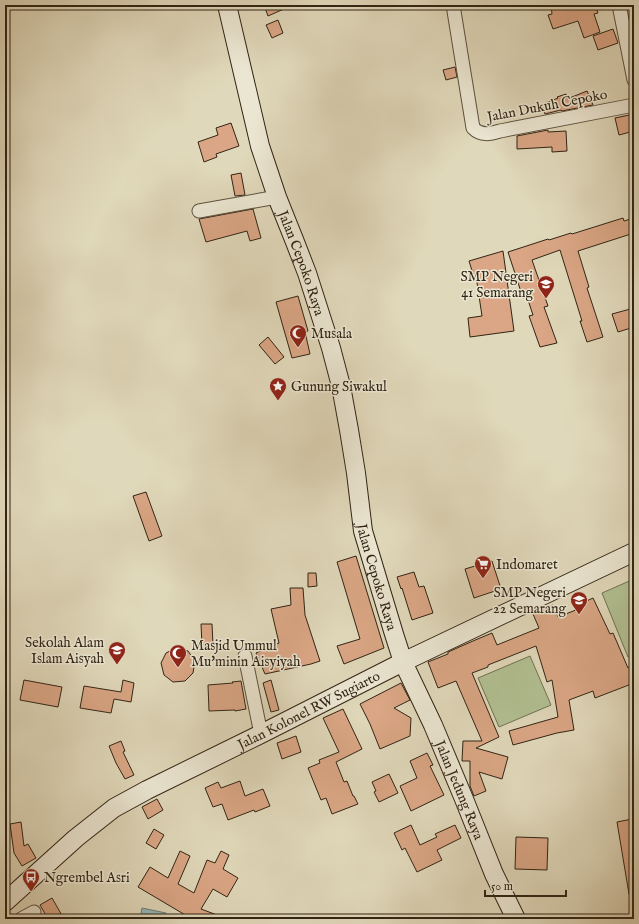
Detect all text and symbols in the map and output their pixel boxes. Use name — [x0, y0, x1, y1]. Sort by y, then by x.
street label: Jalan Dukuh Cepoko — [484, 85, 609, 127]
street label: Jalan Cepoko Raya — [273, 206, 328, 319]
place label: SMP Negeri 41 Semarang — [460, 268, 533, 302]
school or university icon: SMP Negeri 41 Semarang — [536, 274, 556, 299]
mosque icon: Musala — [288, 323, 308, 348]
place label: Musala — [311, 325, 353, 343]
place icon: Gunung Siwakul — [268, 376, 288, 401]
place label: Gunung Siwakul — [291, 378, 387, 396]
street label: Jalan Cepoko Raya — [352, 521, 401, 634]
supermarket icon: Indomaret — [473, 554, 493, 579]
place label: Indomaret — [496, 556, 558, 574]
place label: SMP Negeri 22 Semarang — [493, 584, 566, 618]
school or university icon: SMP Negeri 22 Semarang — [569, 590, 589, 615]
place label: Sekolah Alam Islam Aisyah — [25, 634, 105, 668]
place label: Masjid Ummul Mu'minin Aisyiyah — [191, 637, 301, 671]
school or university icon: Sekolah Alam Islam Aisyah — [107, 640, 127, 665]
mosque icon: Masjid Ummul Mu'minin Aisyiyah — [168, 643, 188, 668]
street label: Jalan Kolonel RW Sugiarto — [233, 667, 384, 755]
street label: Jalan Jedung Raya — [430, 736, 488, 843]
bus stop icon: Ngrembel Asri — [21, 867, 41, 892]
place label: Ngrembel Asri — [44, 869, 130, 887]
scale bar — [485, 872, 566, 898]
text: 50 m — [491, 879, 513, 894]

